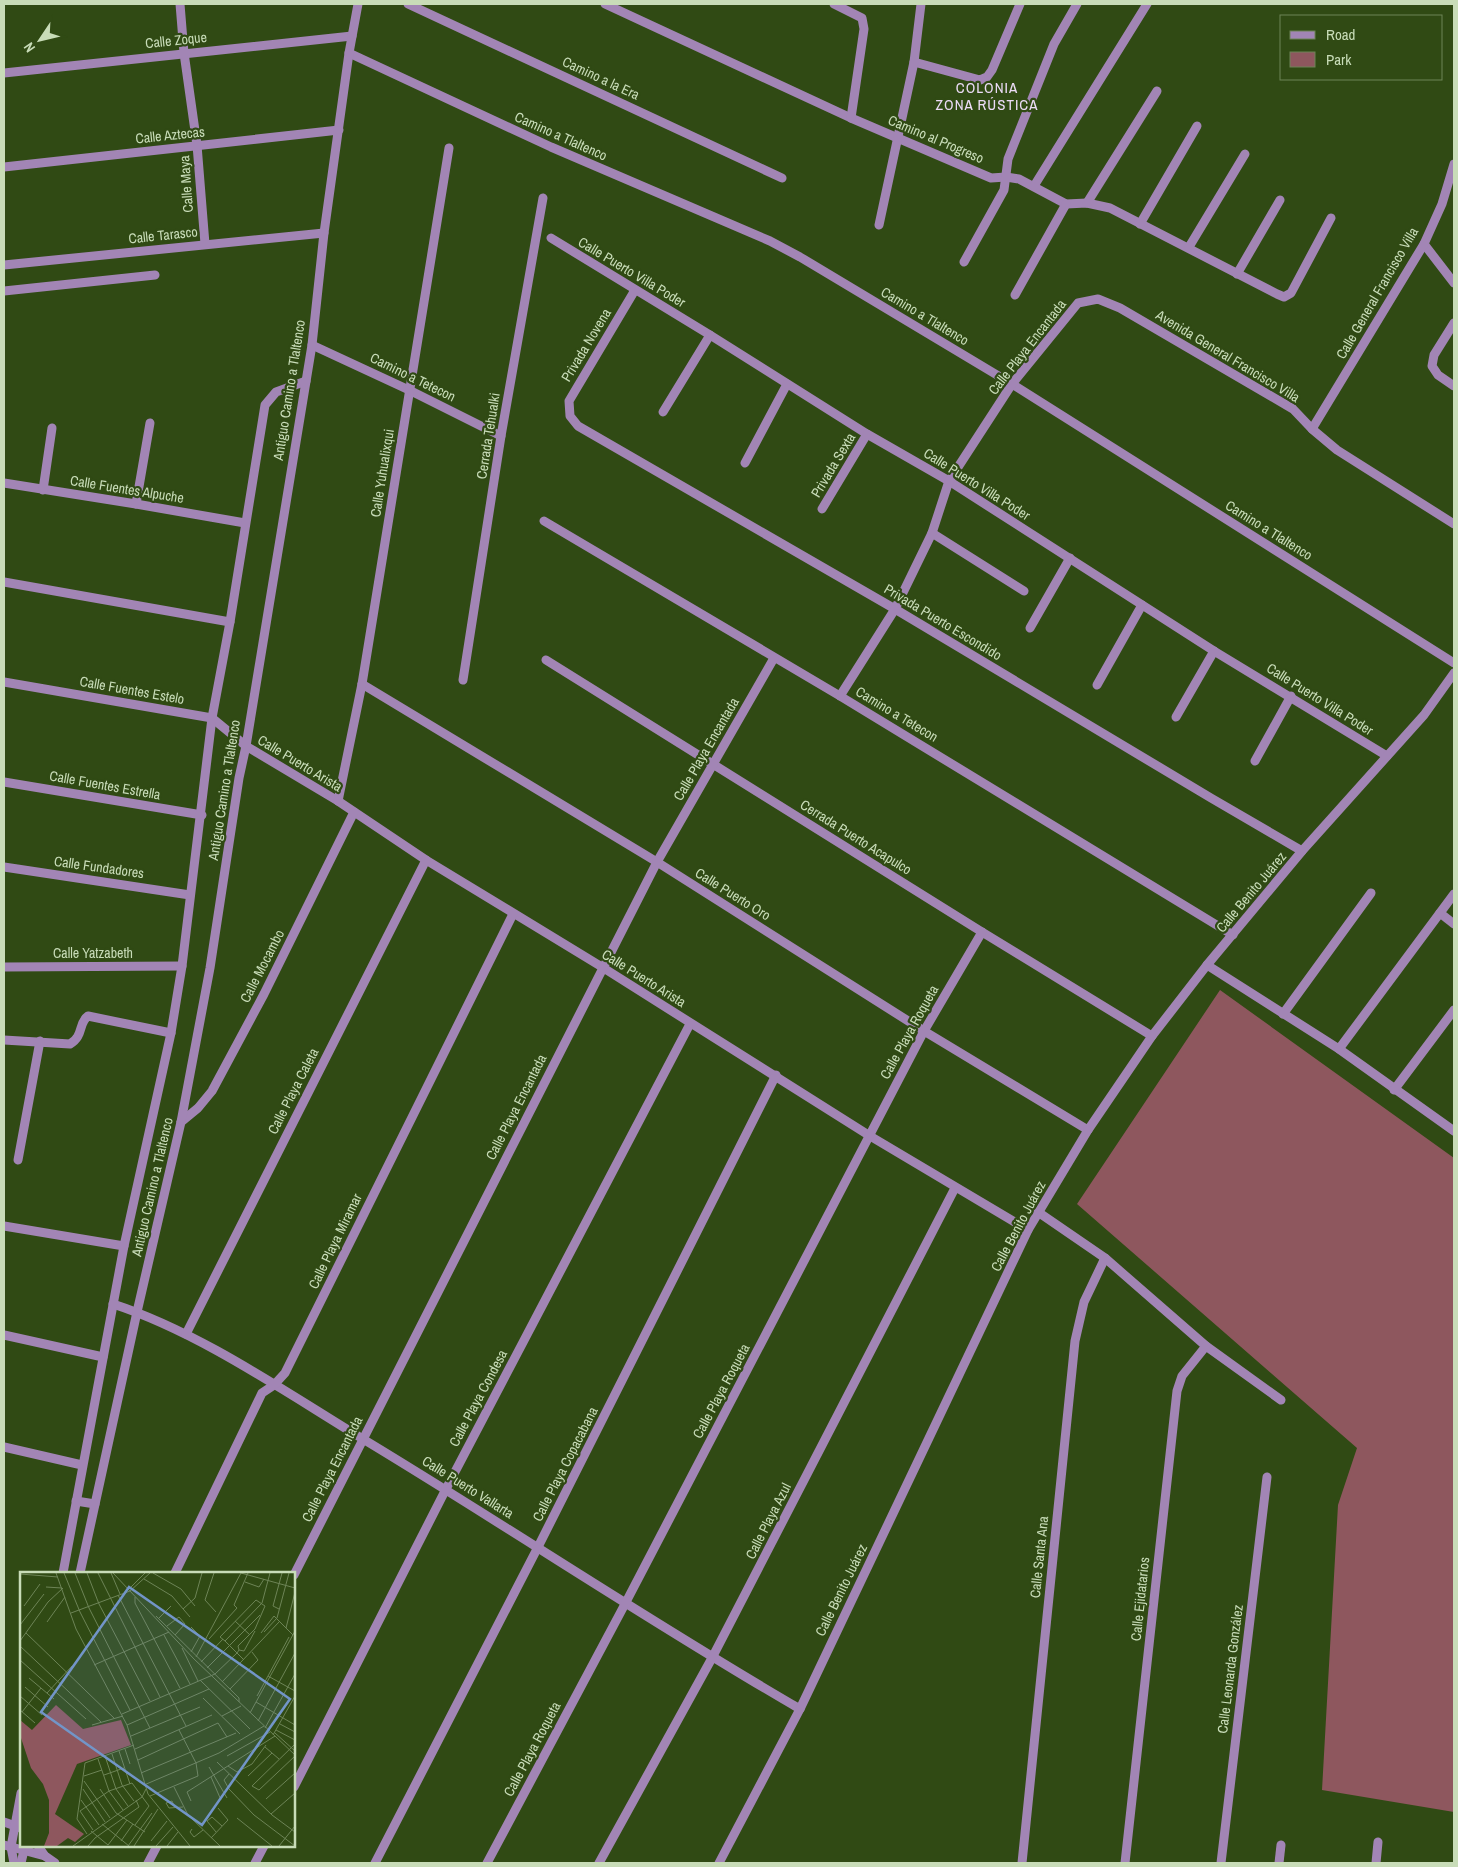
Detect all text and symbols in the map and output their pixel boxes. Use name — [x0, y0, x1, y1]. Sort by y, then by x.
north arrow — [15, 15, 65, 65]
legend — [1280, 15, 1443, 80]
text: Road — [1326, 24, 1355, 45]
street label: Calle Zoque — [144, 28, 208, 52]
text: N — [20, 39, 39, 56]
text: Park — [1326, 49, 1352, 70]
street label: Camino a la Era — [560, 52, 643, 104]
district label: COLONIA ZONA RÚSTICA — [936, 77, 1038, 115]
street label: Camino a Tlaltenco — [512, 108, 610, 164]
street label: Camino al Progreso — [885, 111, 987, 167]
street label: Calle Aztecas — [134, 122, 206, 148]
street label: Calle Maya — [175, 154, 197, 213]
street label: Calle Tarasco — [127, 222, 199, 248]
street label: Calle General Francisco Villa — [1332, 223, 1422, 362]
street label: Calle Puerto Villa Poder — [575, 233, 689, 311]
street label: Camino a Tlaltenco — [878, 283, 972, 349]
street label: Calle Playa Encantada — [984, 295, 1070, 398]
street label: Privada Novena — [557, 305, 615, 385]
street label: Avenida General Francisco Villa — [1152, 305, 1304, 406]
street label: Antiguo Camino a Tlaltenco — [269, 318, 309, 463]
street label: Camino a Tetecon — [367, 349, 459, 405]
street label: Cerrada Tehualki — [472, 392, 504, 480]
street label: Calle Yuhualixqui — [366, 428, 398, 518]
street label: Privada Sexta — [807, 429, 860, 501]
street label: Calle Puerto Villa Poder — [920, 444, 1034, 524]
street label: Calle Fuentes Alpuche — [69, 471, 185, 507]
street label: Camino a Tlaltenco — [1222, 496, 1316, 564]
street label: Privada Puerto Escondido — [881, 580, 1005, 664]
street label: Calle Puerto Villa Poder — [1263, 659, 1377, 739]
street label: Calle Fuentes Estelo — [78, 672, 186, 708]
street label: Camino a Tetecon — [853, 682, 941, 746]
street label: Calle Playa Encantada — [669, 694, 743, 804]
street label: Antiguo Camino a Tlaltenco — [204, 718, 244, 863]
street label: Calle Puerto Arista — [254, 731, 346, 796]
street label: Calle Fuentes Estrella — [48, 766, 162, 804]
street label: Cerrada Puerto Acapulco — [797, 795, 915, 879]
street label: Calle Benito Juárez — [1212, 848, 1290, 936]
street label: Calle Fundadores — [53, 852, 145, 882]
street label: Calle Puerto Oro — [692, 864, 774, 924]
street label: Calle Mocambo — [236, 926, 288, 1006]
street label: Calle Yatzabeth — [53, 944, 133, 962]
street label: Calle Puerto Arista — [599, 945, 690, 1011]
street label: Calle Playa Roqueta — [876, 981, 943, 1082]
street label: Calle Playa Caleta — [264, 1044, 323, 1137]
street label: Calle Playa Encantada — [482, 1051, 551, 1163]
street label: Antiguo Camino a Tlaltenco — [127, 1116, 177, 1259]
street label: Calle Benito Juárez — [987, 1177, 1050, 1274]
street label: Calle Playa Miramar — [304, 1190, 366, 1292]
street label: Calle Playa Roqueta — [688, 1340, 754, 1441]
street label: Calle Playa Condesa — [445, 1346, 511, 1450]
street label: Calle Playa Copacabana — [528, 1403, 602, 1524]
street label: Calle Playa Encantada — [298, 1413, 367, 1525]
street label: Calle Puerto Vallarta — [419, 1452, 518, 1523]
street label: Calle Playa Azul — [741, 1480, 795, 1562]
street label: Calle Santa Ana — [1026, 1515, 1052, 1599]
street label: Calle Benito Juárez — [811, 1541, 871, 1639]
street label: Calle Ejidatarios — [1127, 1556, 1153, 1642]
inset map — [20, 1572, 295, 1847]
street label: Calle Leonarda González — [1213, 1603, 1247, 1734]
street label: Calle Playa Roqueta — [499, 1698, 565, 1799]

